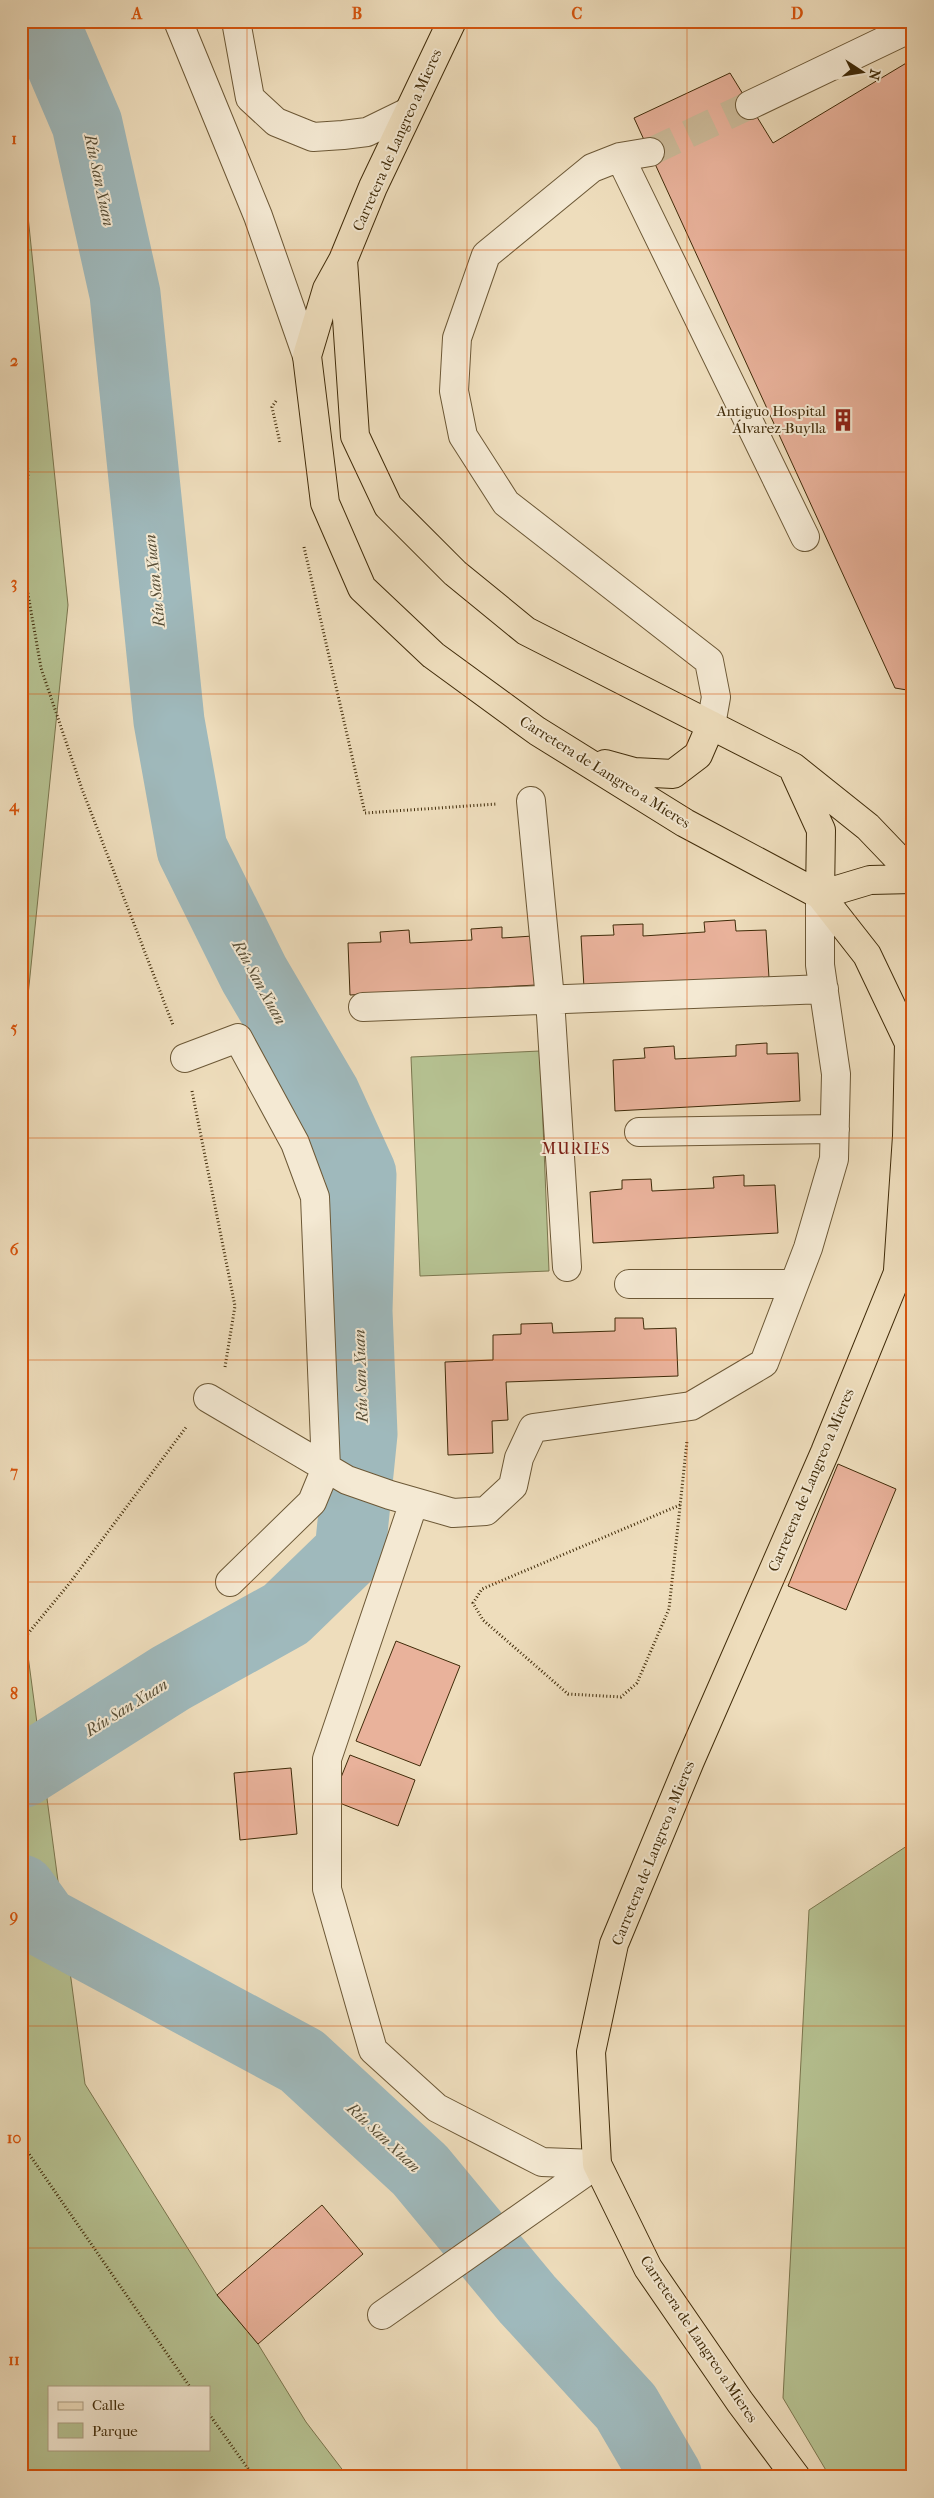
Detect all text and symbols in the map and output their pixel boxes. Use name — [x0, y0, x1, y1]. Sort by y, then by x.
text: A — [131, 4, 143, 23]
text: B — [352, 4, 362, 23]
text: C — [572, 4, 583, 23]
text: D — [791, 4, 803, 23]
street label: Carretera de Langreo a Mieres — [349, 46, 446, 234]
north arrow — [836, 48, 886, 98]
text: N — [865, 68, 884, 82]
text: 1 — [11, 129, 17, 148]
water label: Ríu San Xuan — [80, 131, 119, 228]
text: 2 — [10, 351, 18, 370]
place label: Antiguo Hospital Álvarez-Buylla — [716, 402, 827, 437]
building icon: Antiguo Hospital Álvarez-Buylla — [830, 407, 856, 433]
water label: Ríu San Xuan — [140, 533, 169, 629]
text: 3 — [11, 573, 17, 593]
street label: Carretera de Langreo a Mieres — [516, 712, 694, 832]
text: 4 — [8, 796, 20, 816]
water label: Ríu San Xuan — [228, 936, 291, 1028]
text: 5 — [11, 1018, 18, 1037]
district label: MURIES — [542, 1139, 610, 1158]
text: 6 — [10, 1240, 19, 1259]
water label: Ríu San Xuan — [349, 1329, 372, 1424]
street label: Carretera de Langreo a Mieres — [764, 1385, 858, 1574]
text: 7 — [9, 1462, 18, 1481]
water label: Ríu San Xuan — [81, 1675, 171, 1741]
text: 8 — [10, 1684, 18, 1703]
street label: Carretera de Langreo a Mieres — [608, 1758, 699, 1948]
text: 9 — [9, 1906, 18, 1926]
water label: Ríu San Xuan — [342, 2098, 424, 2176]
text: 10 — [7, 2128, 21, 2147]
street label: Carretera de Langreo a Mieres — [636, 2252, 762, 2426]
text: 11 — [8, 2350, 20, 2369]
legend — [48, 2386, 210, 2450]
text: Calle — [92, 2396, 125, 2414]
text: Parque — [92, 2422, 138, 2440]

